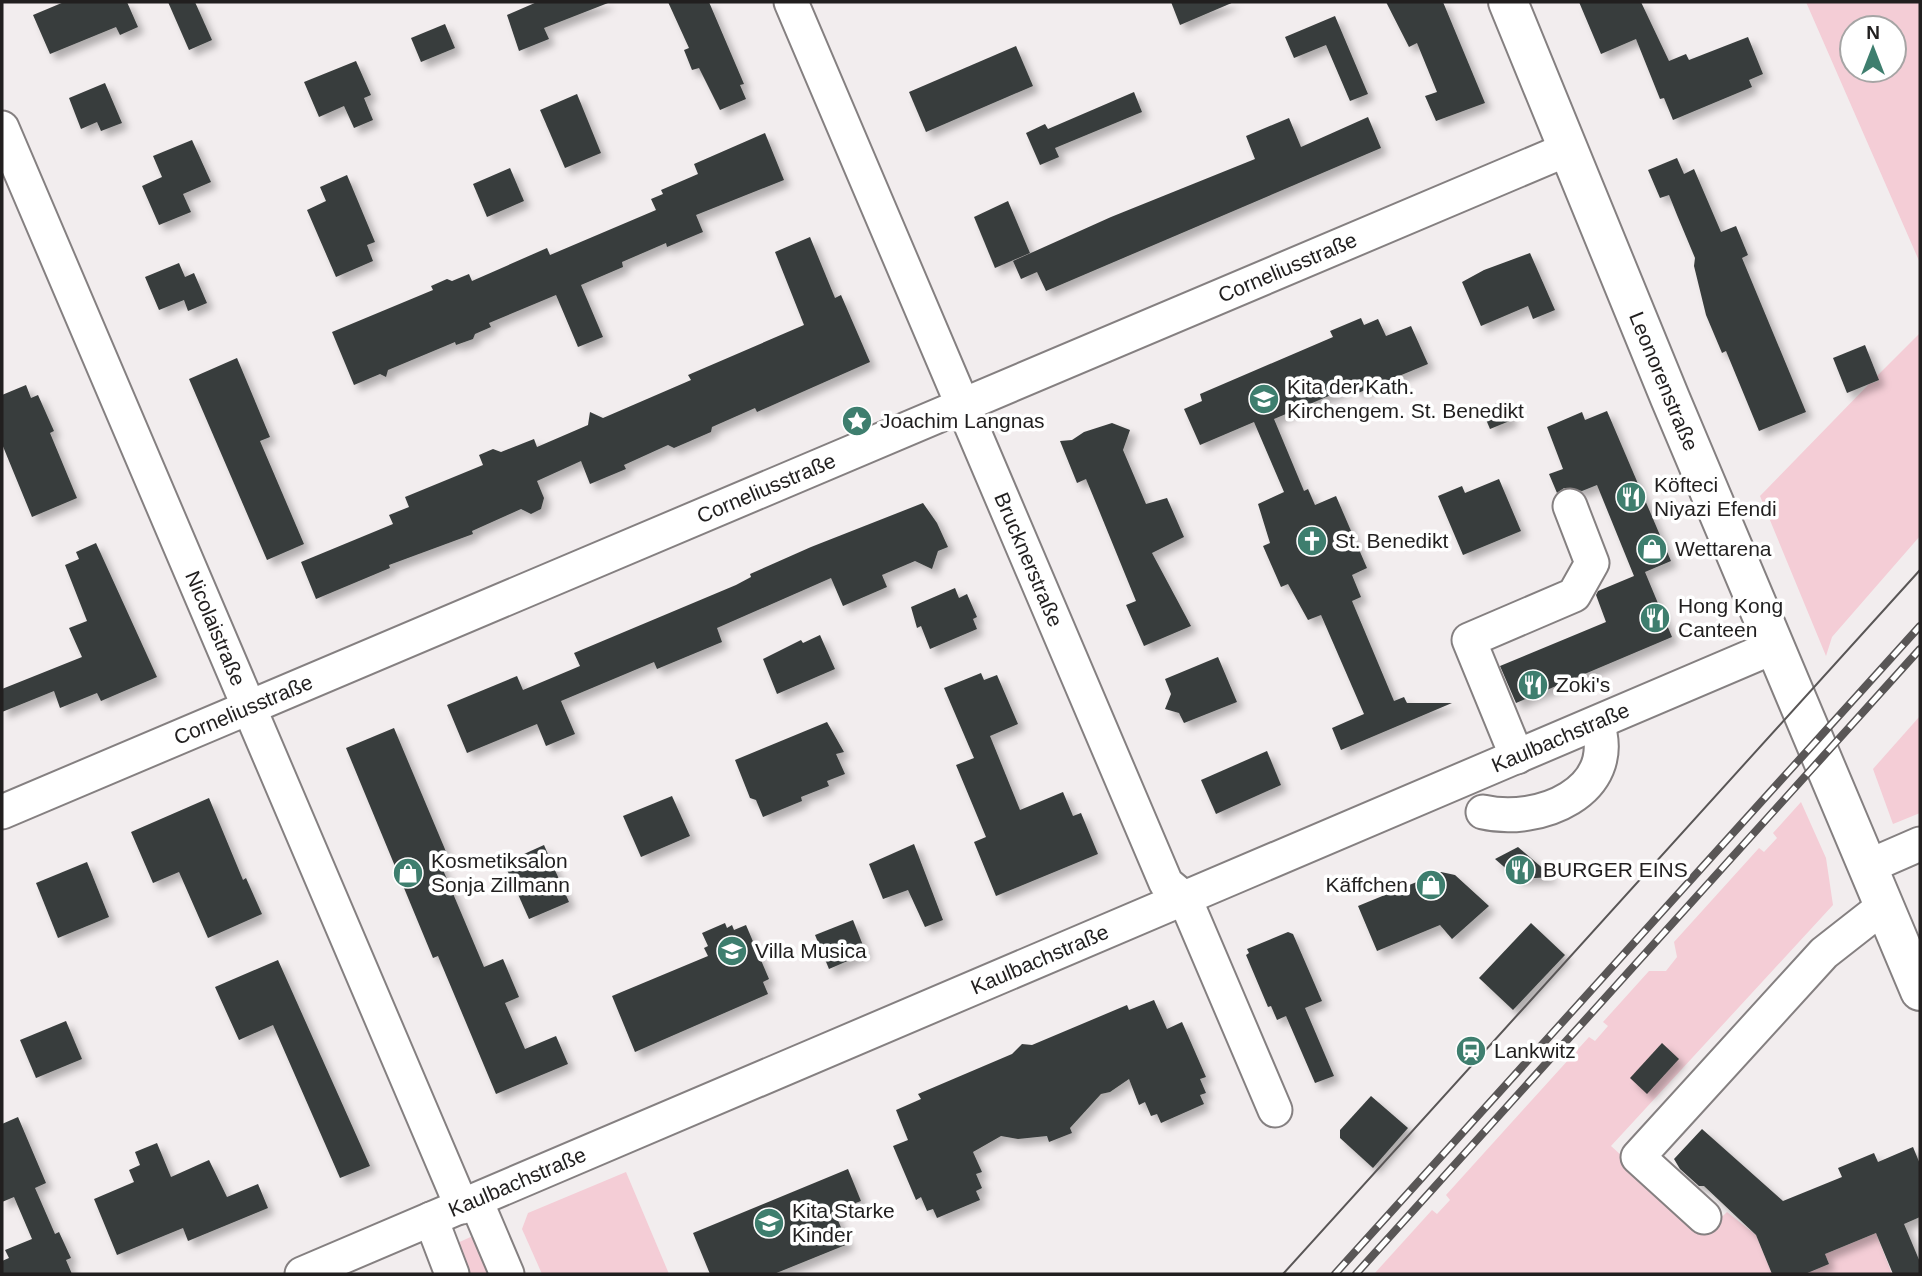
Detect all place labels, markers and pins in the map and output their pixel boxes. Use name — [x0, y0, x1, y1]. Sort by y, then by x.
place label: Kita der Kath. Kirchengem. St. Benedikt — [1287, 375, 1524, 422]
school or university icon: Kita der Kath. Kirchengem. St. Benedikt — [1247, 382, 1281, 416]
place icon: Joachim Langnas — [840, 404, 874, 438]
place label: Joachim Langnas — [880, 409, 1045, 432]
place label: Köfteci Niyazi Efendi — [1654, 473, 1777, 520]
restaurant icon: Köfteci Niyazi Efendi — [1614, 480, 1648, 514]
church icon: St. Benedikt — [1295, 524, 1329, 558]
place label: St. Benedikt — [1335, 529, 1448, 552]
shop icon: Wettarena — [1635, 532, 1669, 566]
place label: Wettarena — [1675, 537, 1772, 560]
place label: Hong Kong Canteen — [1678, 594, 1783, 641]
restaurant icon: Hong Kong Canteen — [1638, 601, 1672, 635]
restaurant icon: Zoki's — [1516, 668, 1550, 702]
place label: Zoki's — [1556, 673, 1610, 696]
place label: Kosmetiksalon Sonja Zillmann — [431, 849, 570, 896]
restaurant icon: BURGER EINS — [1503, 853, 1537, 887]
shop icon: Kosmetiksalon Sonja Zillmann — [391, 856, 425, 890]
place label: BURGER EINS — [1543, 858, 1688, 881]
shop icon: Käffchen — [1414, 868, 1448, 902]
place label: Käffchen — [1325, 873, 1408, 896]
school or university icon: Villa Musica — [715, 934, 749, 968]
place label: Villa Musica — [755, 939, 867, 962]
station icon: Lankwitz — [1454, 1034, 1488, 1068]
place label: Lankwitz — [1494, 1039, 1576, 1062]
place label: Kita Starke Kinder — [792, 1199, 895, 1246]
school or university icon: Kita Starke Kinder — [752, 1206, 786, 1240]

